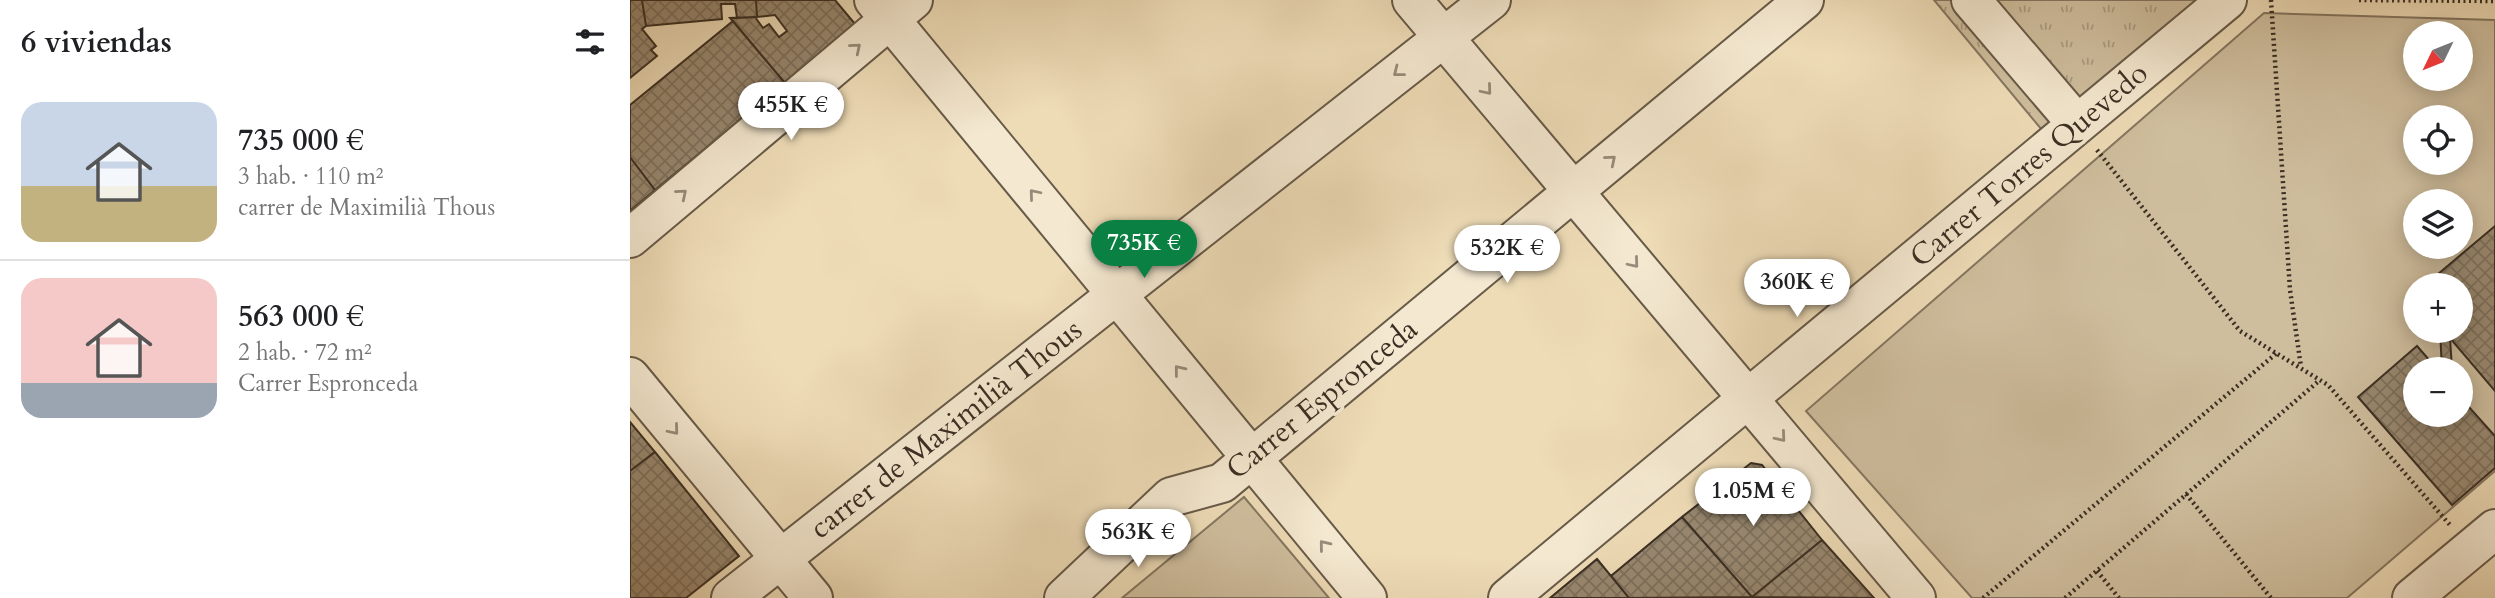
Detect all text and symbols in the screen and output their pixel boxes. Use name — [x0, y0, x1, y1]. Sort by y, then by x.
north arrow — [2403, 21, 2473, 91]
map controls — [2403, 21, 2473, 427]
text: 6 viviendas — [21, 22, 172, 63]
icon: filters — [571, 23, 609, 61]
one-way arrow — [848, 44, 861, 56]
street label: Carrer Torres Quevedo — [1901, 53, 2157, 277]
one-way arrow — [1394, 64, 1406, 77]
one-way arrow — [1479, 81, 1491, 94]
pin: 455K € — [734, 82, 848, 142]
text: 455K € — [754, 89, 828, 120]
button: locate — [2403, 105, 2473, 175]
text: 735 000 € — [238, 120, 364, 161]
icon: home — [77, 130, 161, 214]
one-way arrow — [1602, 156, 1615, 168]
text: 3 hab. · 110 m² — [238, 161, 384, 192]
button: layers — [2403, 189, 2473, 259]
one-way arrow — [674, 190, 687, 202]
one-way arrow — [1030, 190, 1043, 202]
text: carrer de Maximilià Thous — [238, 192, 495, 223]
pin: 735K € — [1087, 220, 1201, 280]
pin: 532K € — [1450, 226, 1564, 285]
text: 735K € — [1107, 227, 1181, 258]
text: 532K € — [1470, 232, 1544, 263]
one-way arrow — [1626, 255, 1638, 268]
pin: 360K € — [1740, 260, 1854, 319]
text: 360K € — [1760, 266, 1834, 297]
button: + — [2403, 273, 2473, 343]
text: 563 000 € — [238, 296, 364, 337]
icon: home — [77, 306, 161, 390]
street label: Carrer Espronceda — [1218, 309, 1426, 489]
street label: carrer de Maximilià Thous — [801, 310, 1091, 548]
text: 2 hab. · 72 m² — [238, 337, 372, 368]
button: − — [2403, 357, 2473, 427]
one-way arrow — [1175, 365, 1188, 377]
text: Carrer Espronceda — [238, 368, 418, 399]
one-way arrow — [665, 422, 678, 434]
one-way arrow — [1773, 429, 1785, 442]
pin: 1.05M € — [1688, 468, 1818, 528]
text: 1.05M € — [1711, 475, 1795, 506]
pin: 563K € — [1081, 510, 1195, 569]
text: 563K € — [1101, 516, 1175, 547]
one-way arrow — [1320, 541, 1332, 554]

